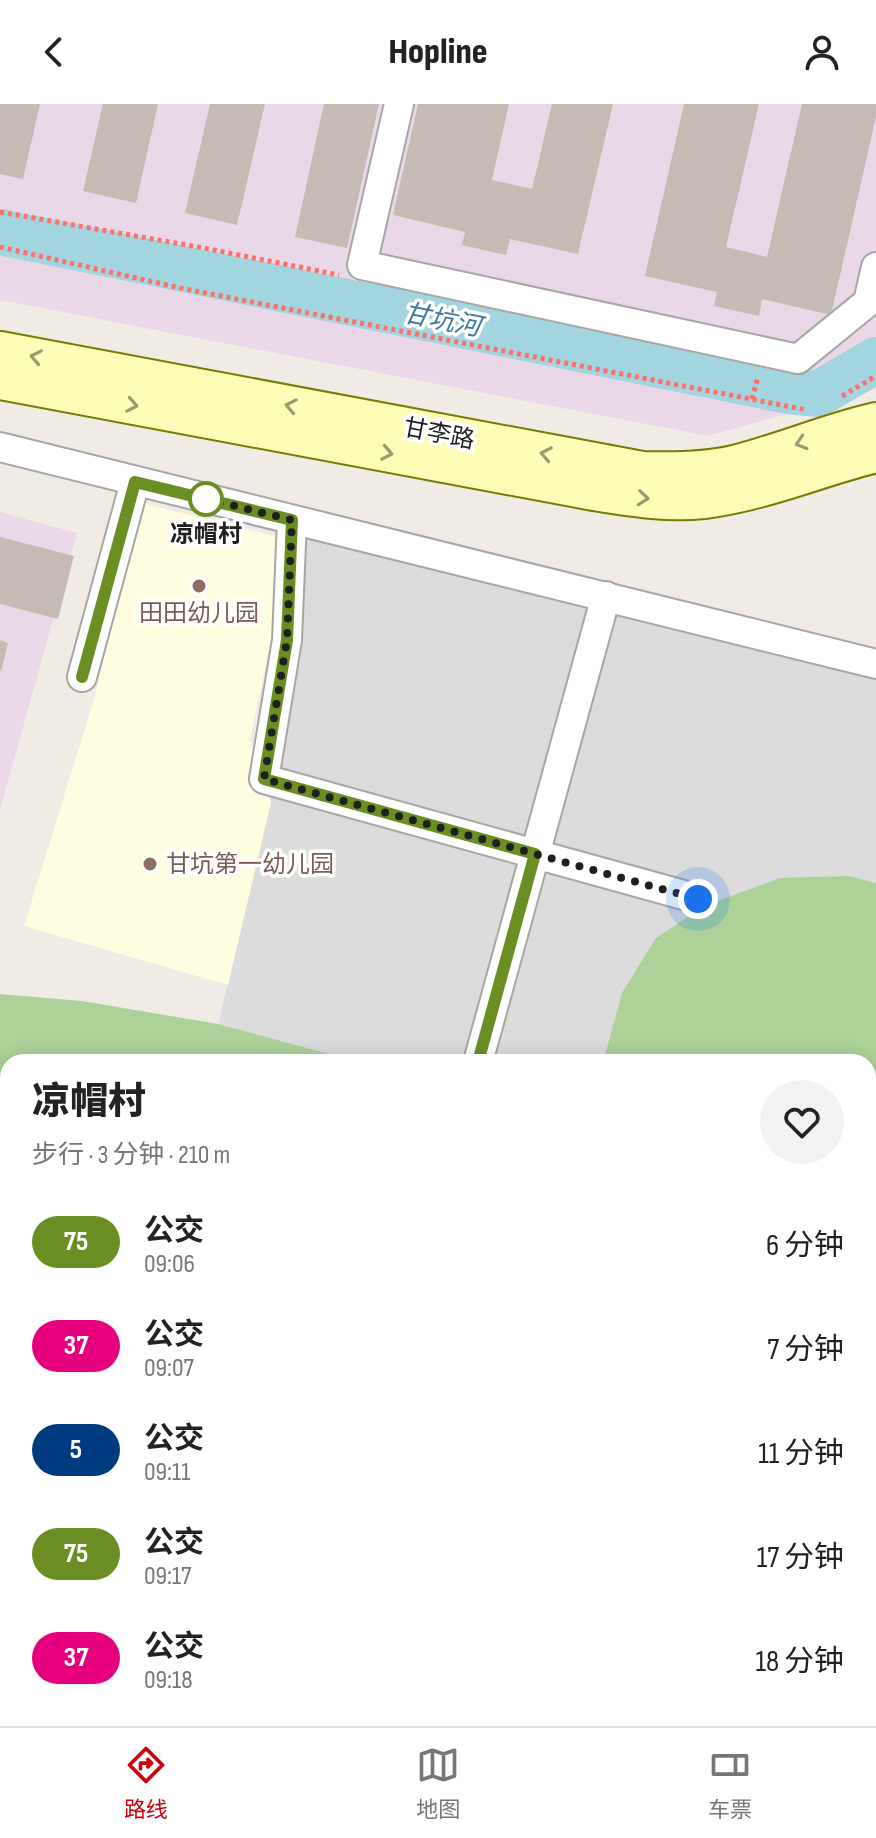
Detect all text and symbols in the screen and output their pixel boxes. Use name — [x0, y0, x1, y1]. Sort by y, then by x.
icon: back — [32, 30, 76, 74]
icon: person — [800, 30, 844, 74]
text: Hopline — [388, 31, 488, 74]
water label: 甘坑河 — [401, 298, 488, 345]
one-way arrow — [29, 350, 42, 367]
one-way arrow — [125, 395, 138, 412]
one-way arrow — [285, 398, 298, 415]
street label: 甘李路 — [401, 413, 477, 455]
one-way arrow — [795, 434, 808, 450]
one-way arrow — [380, 443, 394, 460]
one-way arrow — [540, 447, 553, 464]
marker: 凉帽村 — [189, 482, 223, 516]
one-way arrow — [637, 490, 650, 507]
place label: 凉帽村 — [170, 520, 242, 549]
marker: 田田幼儿园 — [190, 577, 208, 595]
place label: 田田幼儿园 — [139, 599, 259, 628]
place label: 甘坑第一幼儿园 — [166, 850, 334, 879]
marker: 甘坑第一幼儿园 — [141, 855, 159, 873]
your location — [678, 879, 718, 919]
text: 凉帽村 — [32, 1080, 146, 1125]
button: heart — [760, 1080, 844, 1164]
text: 步行 · 3 分钟 · 210 m — [32, 1140, 230, 1171]
text: 公交 — [144, 1213, 204, 1249]
text: 75 — [64, 1225, 88, 1258]
text: 6 分钟 — [766, 1228, 844, 1264]
text: 09:06 — [144, 1249, 195, 1280]
text: 公交 — [144, 1317, 204, 1353]
text: 37 — [64, 1329, 88, 1362]
text: 7 分钟 — [767, 1332, 844, 1368]
text: 09:07 — [144, 1353, 194, 1384]
text: 公交 — [144, 1421, 204, 1457]
text: 5 — [70, 1433, 82, 1466]
text: 11 分钟 — [758, 1436, 844, 1472]
text: 09:11 — [144, 1457, 190, 1488]
text: 公交 — [144, 1525, 204, 1561]
text: 75 — [64, 1537, 88, 1570]
text: 17 分钟 — [757, 1540, 844, 1576]
text: 09:17 — [144, 1561, 191, 1592]
text: 公交 — [144, 1629, 204, 1665]
text: 37 — [64, 1641, 88, 1674]
text: 18 分钟 — [756, 1644, 844, 1680]
text: 09:18 — [144, 1665, 193, 1696]
tab: 路线 — [124, 1743, 168, 1824]
tab: 地图 — [416, 1743, 460, 1824]
tab: 车票 — [708, 1743, 752, 1824]

